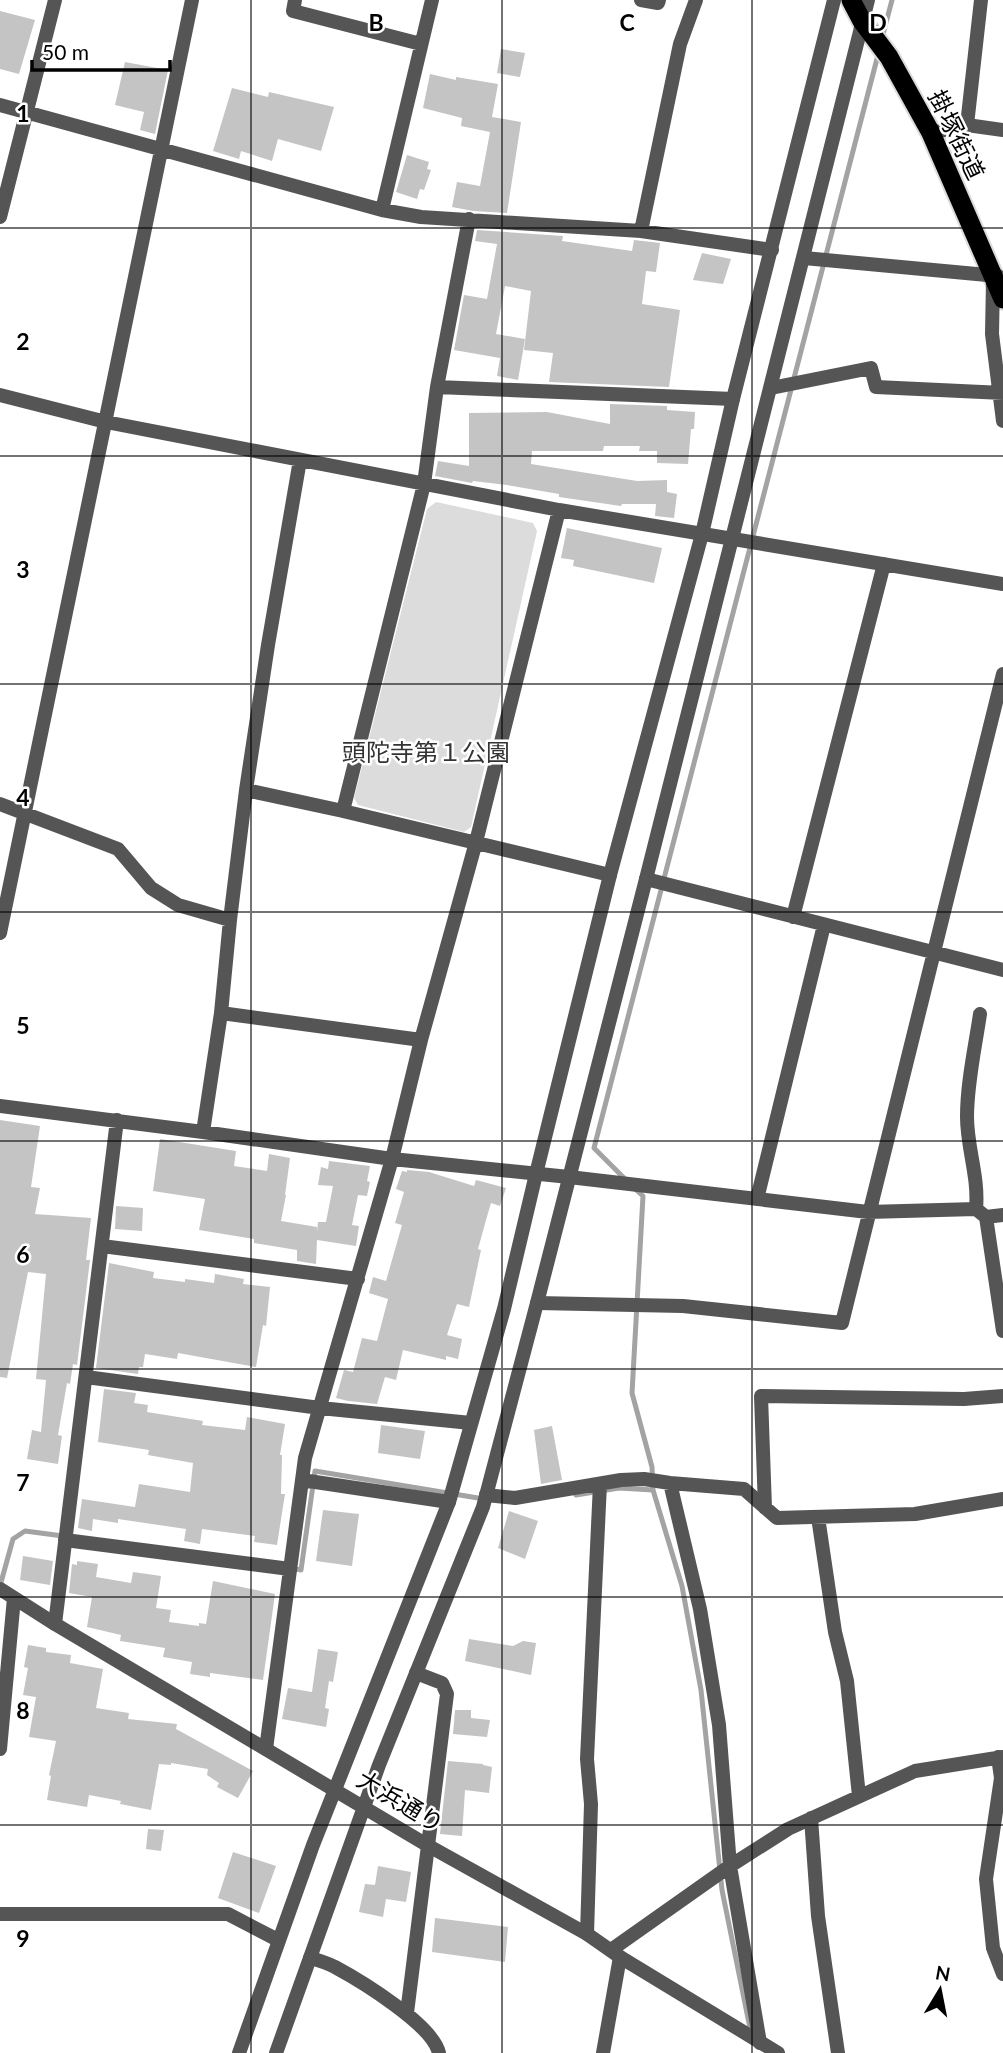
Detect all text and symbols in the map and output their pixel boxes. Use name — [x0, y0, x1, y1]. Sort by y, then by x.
text: B — [368, 8, 384, 36]
text: C — [619, 8, 635, 36]
text: D — [869, 8, 887, 36]
scale bar — [32, 28, 170, 72]
text: 50 m — [42, 39, 89, 64]
street label: 掛塚街道 — [923, 85, 991, 184]
text: 1 — [16, 99, 30, 127]
text: 2 — [16, 327, 30, 355]
text: 3 — [16, 555, 30, 583]
park label: 頭陀寺第１公園 — [342, 737, 510, 766]
text: 4 — [16, 783, 30, 811]
text: 5 — [16, 1011, 30, 1039]
text: 6 — [16, 1240, 30, 1268]
text: 7 — [16, 1468, 30, 1496]
text: 8 — [16, 1696, 30, 1724]
street label: 大浜通り — [352, 1764, 449, 1838]
text: 9 — [16, 1924, 30, 1952]
north arrow — [905, 1955, 975, 2025]
text: N — [934, 1960, 952, 1985]

